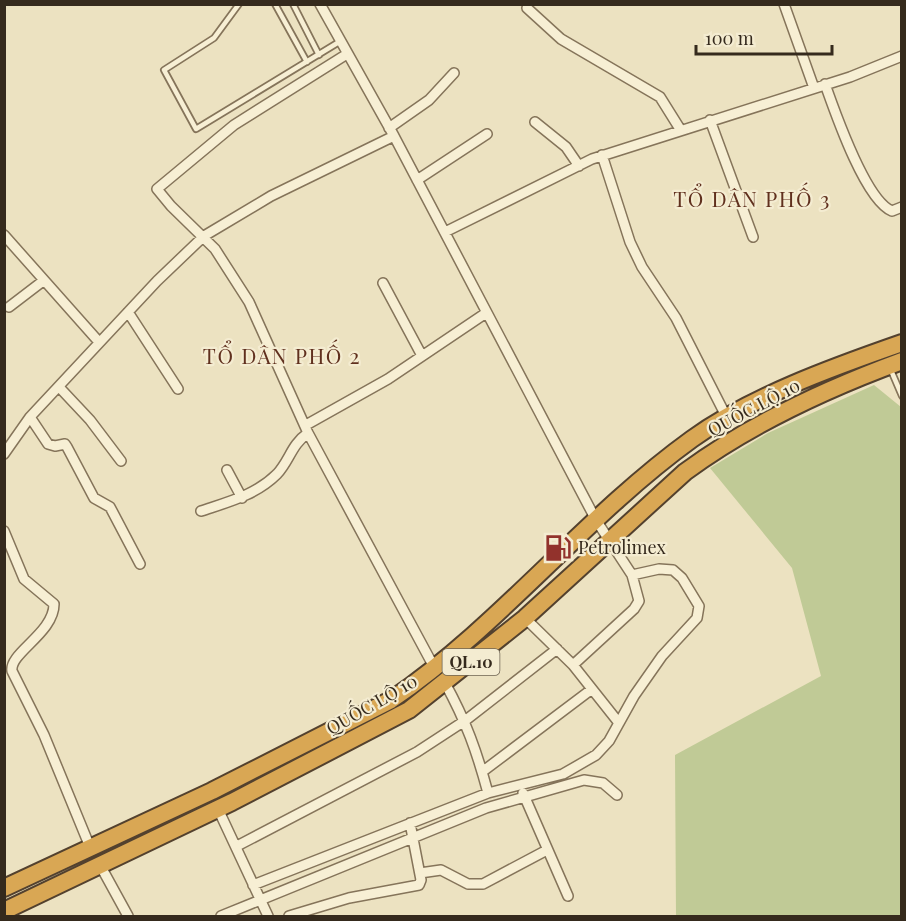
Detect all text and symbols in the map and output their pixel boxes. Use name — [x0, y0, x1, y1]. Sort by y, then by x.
scale bar — [696, 18, 832, 56]
text: 100 m — [705, 26, 754, 50]
district label: TỔ DÂN PHỐ 3 — [673, 182, 831, 212]
district label: TỔ DÂN PHỐ 2 — [203, 339, 361, 369]
street label: QUỐC LỘ 10 — [701, 369, 804, 442]
fuel station icon: Petrolimex — [543, 533, 573, 563]
place label: Petrolimex — [578, 535, 666, 559]
road number: QL.10 — [442, 649, 500, 675]
street label: QUỐC LỘ 10 — [320, 665, 421, 740]

